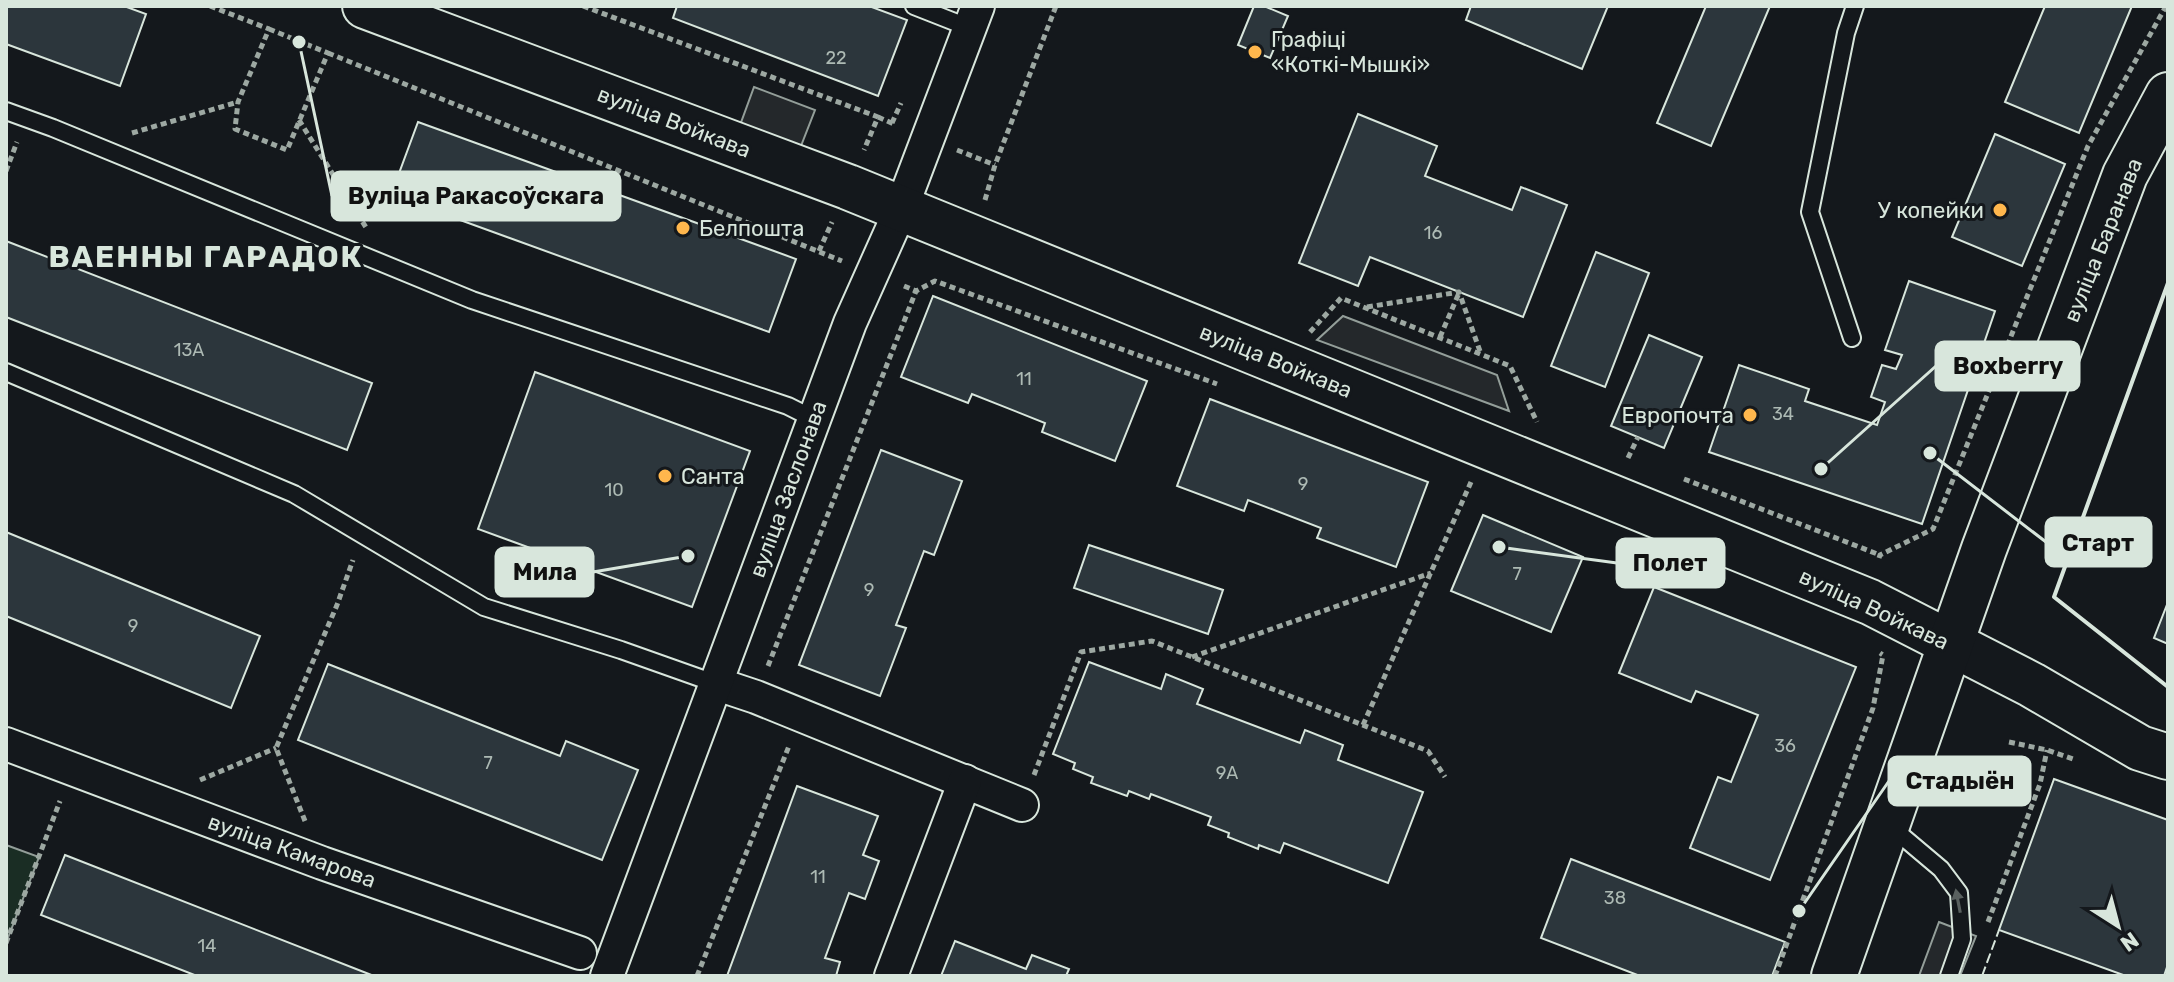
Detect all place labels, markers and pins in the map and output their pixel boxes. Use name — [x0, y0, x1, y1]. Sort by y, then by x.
place label: Графіці «Коткі-Мышкі» — [1271, 26, 1430, 78]
marker: Графіці «Коткі-Мышкі» — [1246, 43, 1264, 61]
callout: Вуліца Ракасоўскага — [332, 172, 620, 220]
place label: У копейки — [1878, 197, 1984, 224]
marker: У копейки — [1991, 201, 2009, 219]
place label: Белпошта — [699, 215, 804, 242]
marker: Белпошта — [674, 219, 692, 237]
callout: Boxberry — [1936, 342, 2079, 390]
place label: Европочта — [1621, 402, 1734, 429]
marker: Европочта — [1741, 406, 1759, 424]
place label: Санта — [681, 463, 745, 490]
marker: Санта — [656, 467, 674, 485]
callout: Старт — [2046, 518, 2151, 566]
callout: Полет — [1617, 539, 1724, 587]
callout: Мила — [496, 548, 593, 596]
callout: Стадыён — [1889, 757, 2030, 805]

